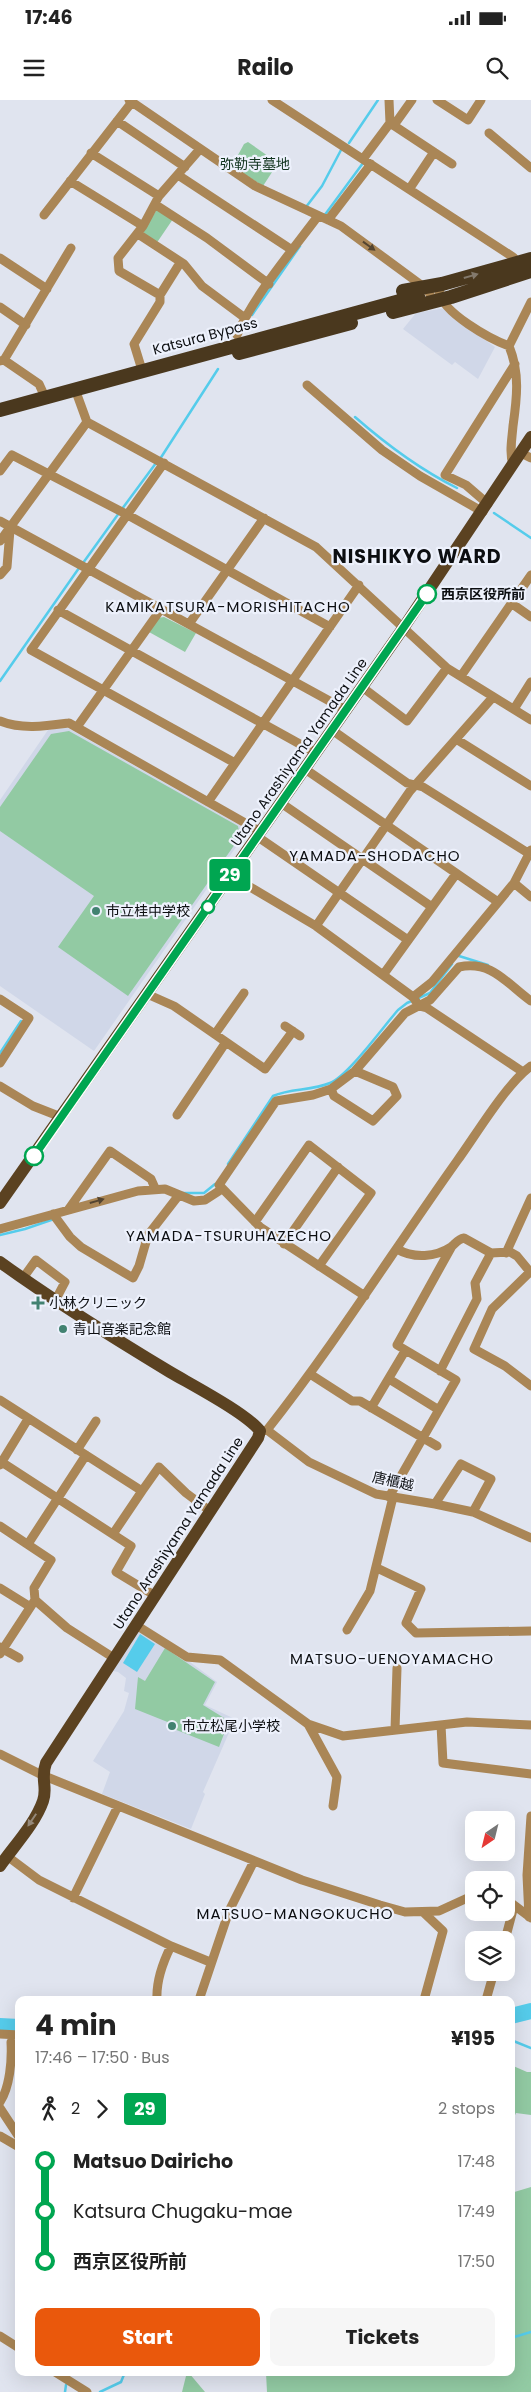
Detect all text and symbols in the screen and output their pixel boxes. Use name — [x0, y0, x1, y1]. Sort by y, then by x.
text: 17:46 — [25, 4, 73, 31]
text: Railo — [237, 52, 294, 83]
icon: menu — [20, 54, 48, 82]
icon: search — [483, 54, 511, 82]
park label: 弥勒寺墓地 — [220, 154, 290, 174]
one-way arrow — [362, 241, 375, 252]
one-way arrow — [464, 272, 479, 280]
street label: Katsura Bypass — [150, 312, 260, 360]
district label: NISHIKYO WARD — [332, 543, 502, 570]
marker: 西京区役所前 — [417, 584, 437, 604]
place label: 西京区役所前 — [441, 584, 525, 604]
district label: KAMIKATSURA-MORISHITACHO — [105, 596, 351, 617]
street label: Utano Arashiyama Yamada Line — [226, 654, 372, 850]
district label: YAMADA-SHODACHO — [289, 845, 461, 866]
line badge: 29 — [208, 859, 252, 891]
text: 29 — [219, 862, 241, 887]
unlabelled marker — [201, 900, 215, 914]
place label: 市立桂中学校 — [106, 901, 190, 921]
marker: 市立桂中学校 — [90, 905, 102, 917]
unlabelled marker — [24, 1146, 44, 1166]
one-way arrow — [90, 1196, 105, 1204]
district label: YAMADA-TSURUHAZECHO — [126, 1225, 332, 1246]
place label: 小林クリニック — [49, 1293, 147, 1313]
marker: 小林クリニック — [31, 1296, 45, 1310]
place label: 青山音楽記念館 — [73, 1319, 171, 1339]
marker: 青山音楽記念館 — [57, 1323, 69, 1335]
street label: Utano Arashiyama Yamada Line — [108, 1433, 248, 1633]
street label: 唐櫃越 — [370, 1467, 416, 1495]
district label: MATSUO-UENOYAMACHO — [290, 1648, 494, 1669]
place label: 市立松尾小学校 — [182, 1716, 280, 1736]
marker: 市立松尾小学校 — [166, 1720, 178, 1732]
north arrow — [465, 1811, 515, 1861]
map controls — [465, 1811, 515, 1981]
one-way arrow — [27, 1813, 37, 1827]
button: locate — [465, 1871, 515, 1921]
district label: MATSUO-MANGOKUCHO — [196, 1903, 394, 1924]
button: layers — [465, 1931, 515, 1981]
text: 4 min — [35, 2006, 117, 2045]
text: ¥195 — [451, 2025, 495, 2052]
text: 17:46 – 17:50 · Bus — [35, 2046, 170, 2069]
icon: walk — [35, 2095, 63, 2123]
icon: forward — [88, 2095, 116, 2123]
text: 29 — [134, 2096, 156, 2121]
text: 2 — [71, 2097, 80, 2120]
text: 2 stops — [438, 2097, 495, 2120]
text: Matsuo Dairicho — [73, 2148, 233, 2175]
text: 17:48 — [458, 2150, 495, 2173]
text: Katsura Chugaku-mae — [73, 2198, 293, 2225]
text: 17:49 — [458, 2200, 495, 2223]
text: 西京区役所前 — [73, 2248, 187, 2275]
text: 17:50 — [458, 2250, 495, 2273]
button: Start — [35, 2308, 260, 2366]
button: Tickets — [270, 2308, 495, 2366]

